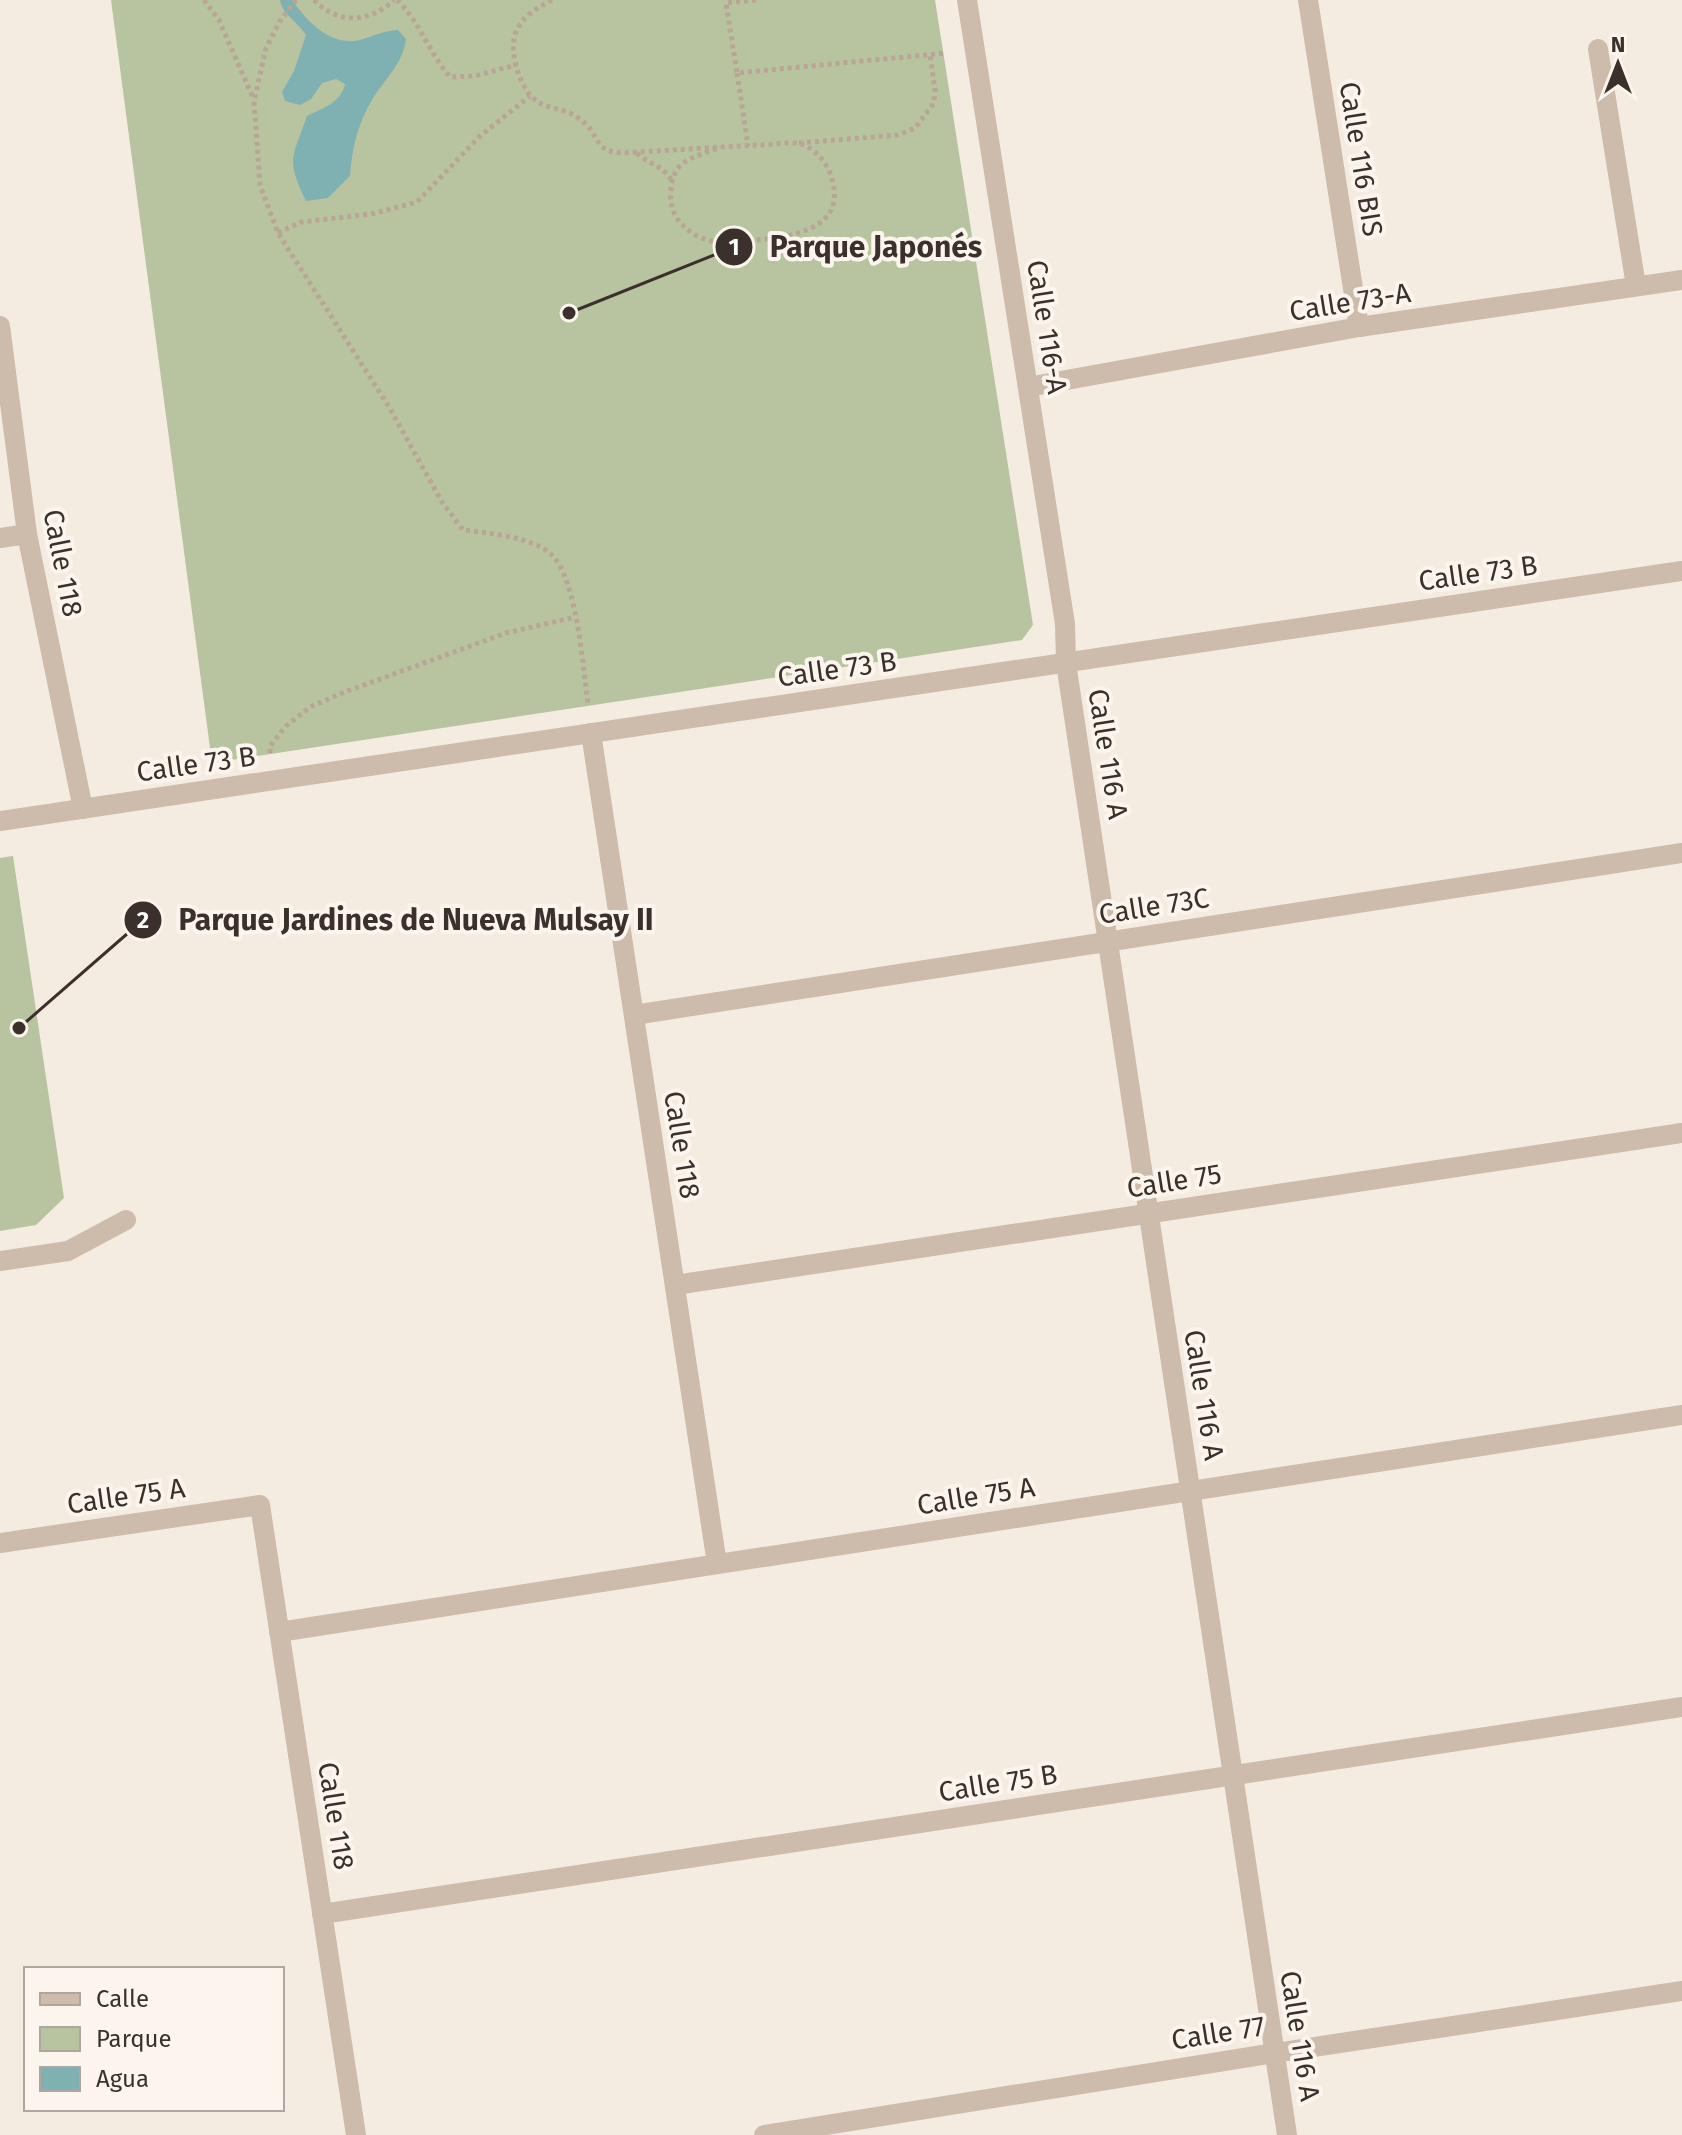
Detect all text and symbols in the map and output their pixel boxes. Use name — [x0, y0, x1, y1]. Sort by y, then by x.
north arrow — [1578, 24, 1658, 104]
text: N — [1611, 31, 1625, 58]
street label: Calle 116 BIS — [1332, 79, 1390, 239]
callout: Parque Japonés — [714, 220, 998, 274]
text: Parque Japonés — [770, 229, 982, 265]
text: 1 — [728, 233, 740, 261]
street label: Calle 116-A — [1020, 258, 1074, 396]
street label: Calle 73-A — [1287, 276, 1413, 328]
street label: Calle 118 — [36, 507, 90, 619]
street label: Calle 73 B — [1416, 548, 1540, 598]
street label: Calle 73 B — [775, 644, 899, 694]
street label: Calle 116 A — [1081, 686, 1135, 822]
street label: Calle 73 B — [134, 739, 258, 789]
street label: Calle 73C — [1097, 881, 1212, 931]
callout: Parque Jardines de Nueva Mulsay II — [123, 893, 670, 947]
text: Parque Jardines de Nueva Mulsay II — [178, 902, 654, 938]
text: 2 — [137, 906, 149, 934]
street label: Calle 118 — [657, 1089, 707, 1201]
street label: Calle 75 — [1124, 1157, 1224, 1205]
street label: Calle 116 A — [1177, 1327, 1231, 1463]
street label: Calle 75 A — [915, 1470, 1037, 1522]
street label: Calle 75 A — [65, 1471, 187, 1521]
street label: Calle 75 B — [936, 1757, 1060, 1809]
street label: Calle 118 — [311, 1760, 361, 1872]
legend — [24, 1967, 284, 2111]
street label: Calle 116 A — [1273, 1968, 1327, 2104]
text: Calle — [96, 1985, 149, 2013]
street label: Calle 77 — [1169, 2009, 1267, 2057]
text: Parque — [96, 2025, 172, 2053]
text: Agua — [96, 2065, 149, 2093]

